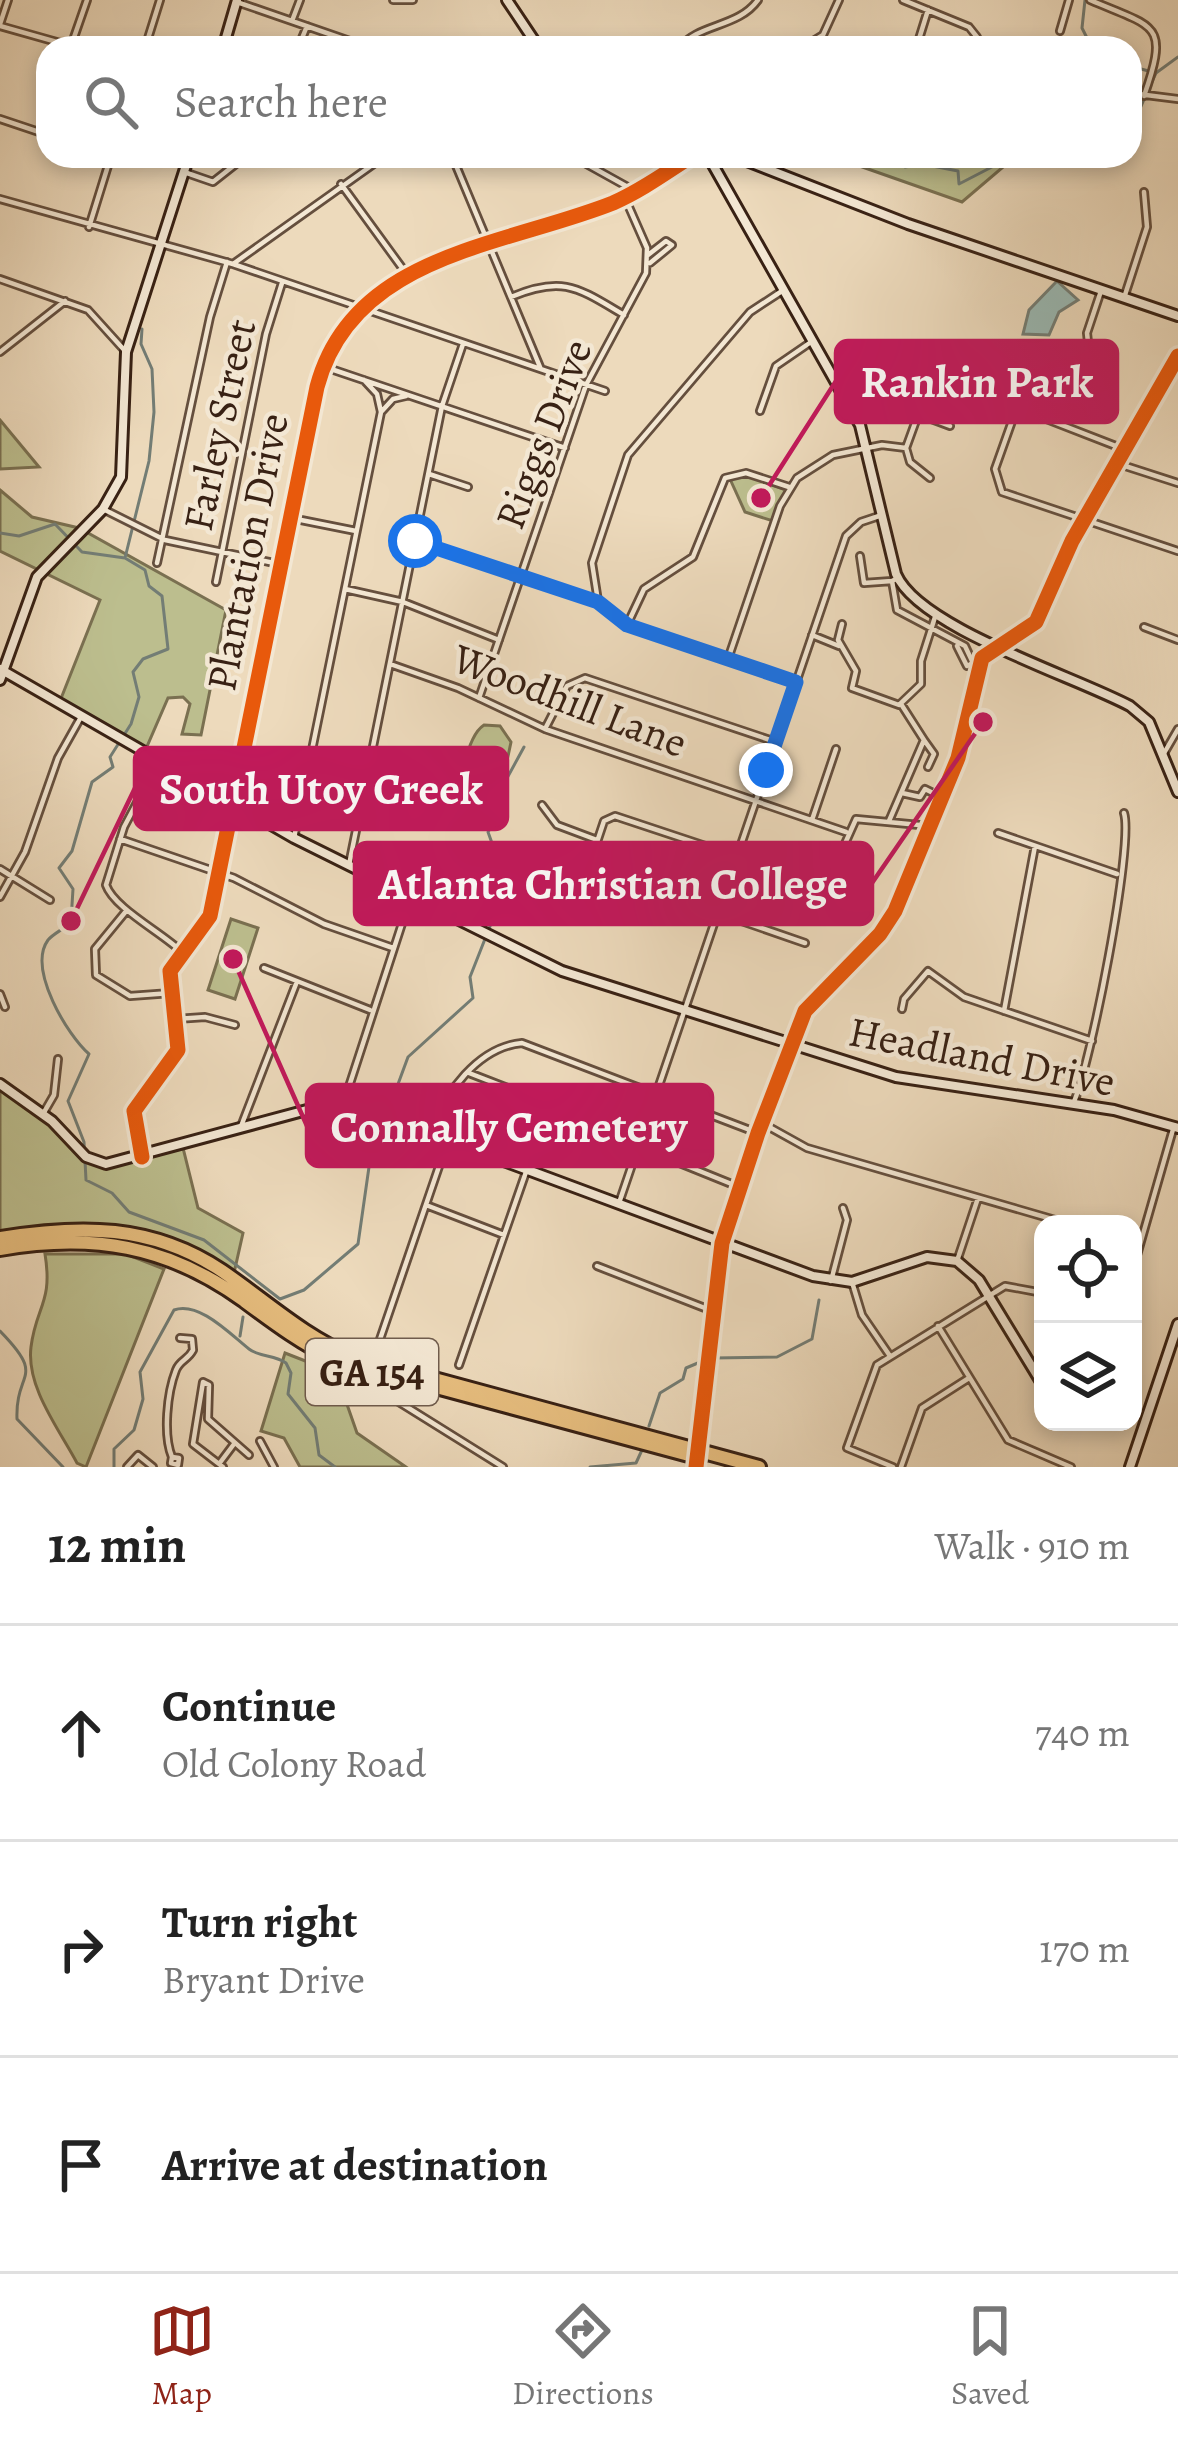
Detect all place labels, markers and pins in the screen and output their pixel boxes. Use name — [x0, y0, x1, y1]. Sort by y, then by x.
callout: Rankin Park — [836, 341, 1117, 422]
callout: South Utoy Creek — [135, 748, 507, 829]
callout: Atlanta Christian College — [355, 843, 872, 924]
callout: Connally Cemetery — [307, 1085, 712, 1166]

